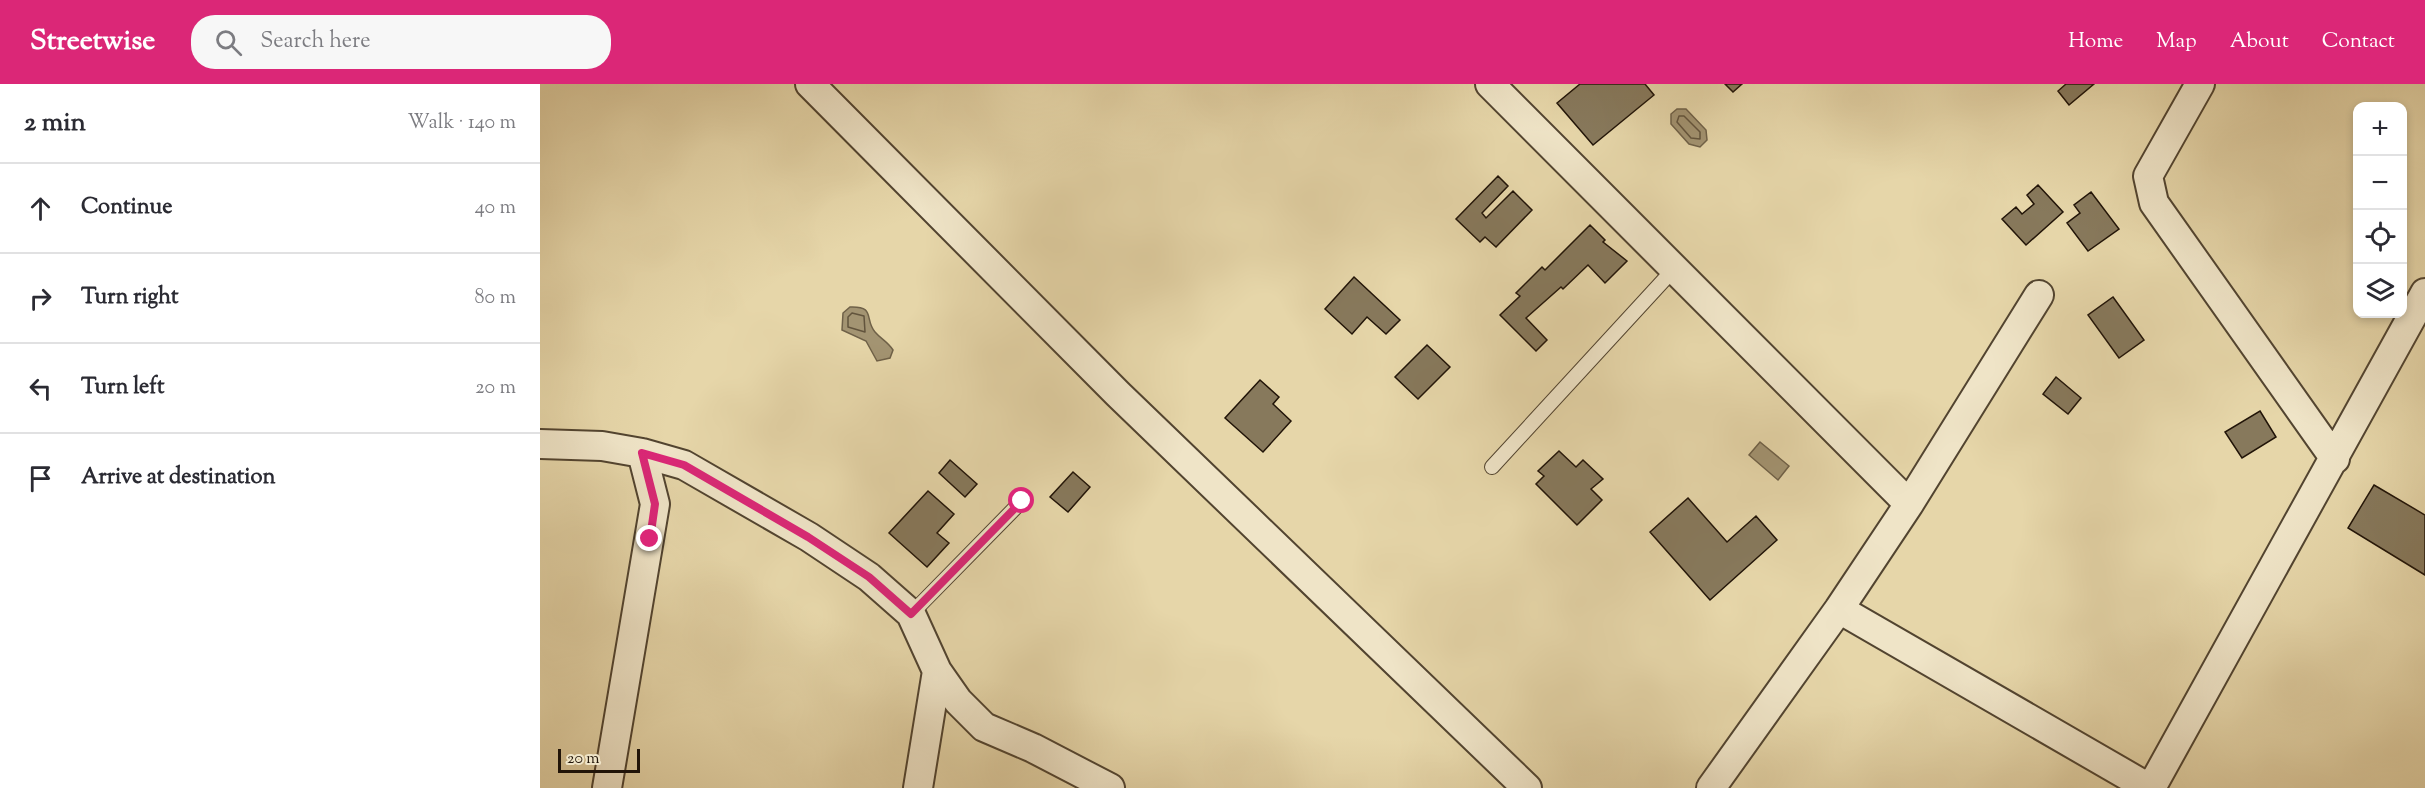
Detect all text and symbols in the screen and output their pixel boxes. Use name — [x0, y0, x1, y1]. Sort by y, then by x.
search box — [191, 15, 611, 69]
text: Streetwise — [30, 22, 155, 62]
icon: search — [212, 26, 245, 59]
text: Search here — [260, 26, 371, 58]
text: Home — [2068, 27, 2123, 57]
text: Map — [2156, 27, 2197, 57]
text: About — [2230, 27, 2289, 57]
text: Contact — [2322, 27, 2395, 57]
map controls — [2353, 102, 2407, 318]
button: + — [2353, 102, 2407, 156]
text: 2 min — [24, 105, 86, 142]
text: Walk · 140 m — [407, 109, 516, 138]
button: − — [2353, 156, 2407, 210]
icon: ahead — [24, 192, 57, 225]
text: Continue — [81, 192, 172, 224]
text: 40 m — [475, 194, 516, 223]
button: locate — [2353, 210, 2407, 264]
button: layers — [2353, 264, 2407, 318]
icon: right — [24, 282, 57, 315]
text: Turn right — [81, 282, 178, 314]
text: 80 m — [475, 284, 516, 313]
icon: left — [24, 372, 57, 405]
text: Turn left — [81, 372, 164, 404]
text: 20 m — [475, 374, 516, 403]
icon: arrive — [24, 462, 57, 495]
text: Arrive at destination — [81, 462, 276, 494]
route start — [1008, 487, 1034, 513]
route end — [636, 525, 662, 551]
scale bar — [558, 746, 640, 774]
text: 20 m — [567, 748, 600, 771]

